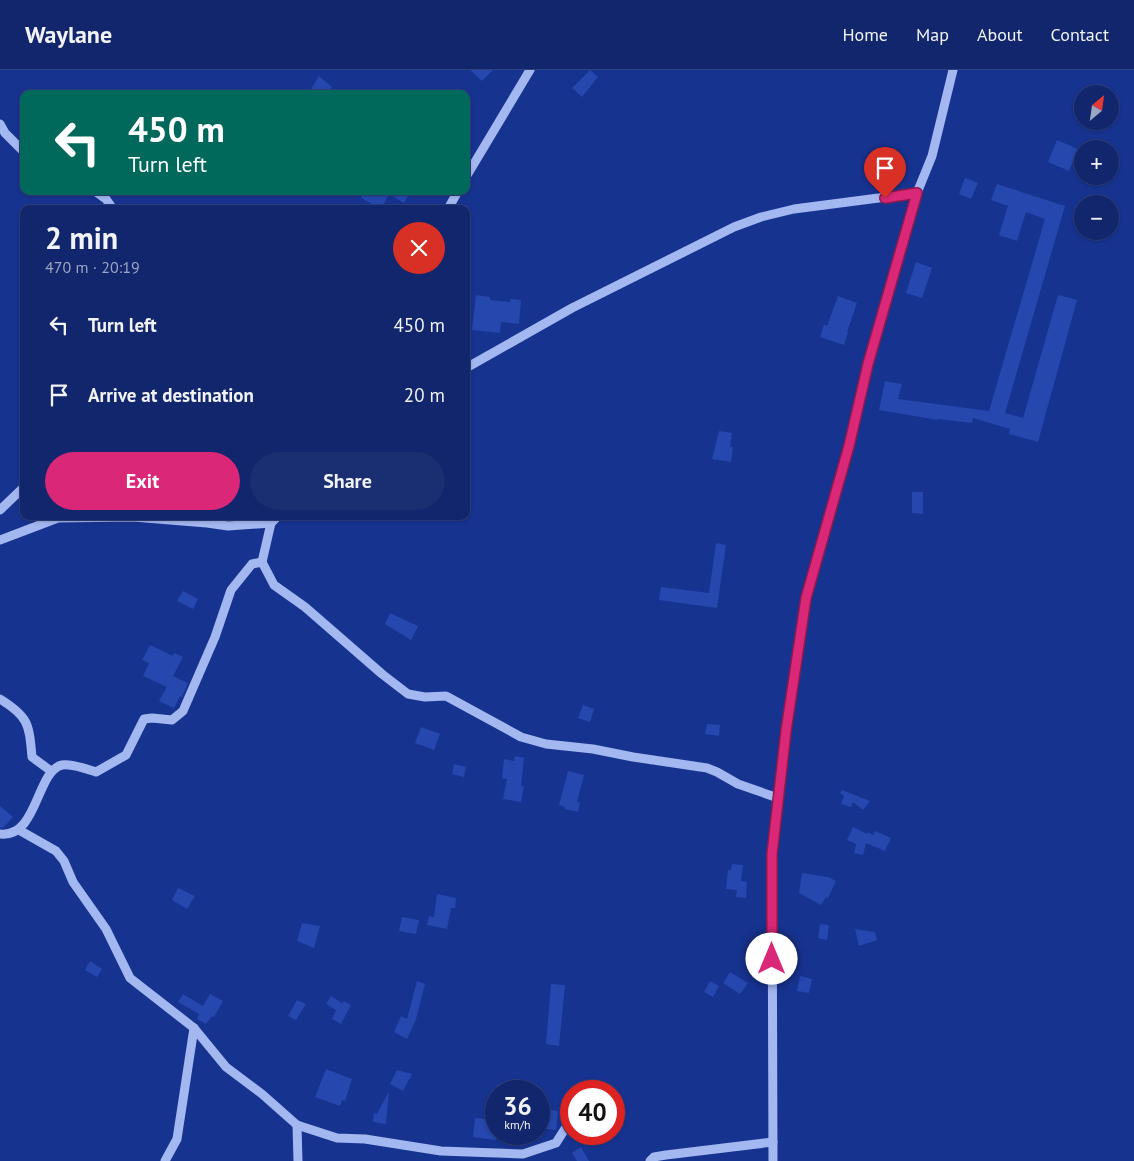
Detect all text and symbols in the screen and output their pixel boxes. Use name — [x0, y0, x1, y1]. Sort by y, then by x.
text: Waylane — [25, 19, 112, 50]
text: Home — [842, 23, 888, 46]
text: Map — [916, 23, 949, 46]
text: About — [977, 23, 1023, 46]
text: Contact — [1051, 23, 1109, 46]
north arrow — [1074, 85, 1119, 130]
map controls — [1074, 85, 1119, 240]
text: 450 m — [128, 106, 225, 152]
icon: left — [45, 110, 110, 175]
button: + — [1074, 140, 1119, 185]
pin — [864, 147, 906, 198]
text: Turn left — [128, 150, 207, 178]
icon: arrive — [871, 154, 899, 182]
button: − — [1074, 195, 1119, 240]
text: 2 min — [45, 218, 118, 257]
button: close — [393, 222, 445, 274]
text: 470 m · 20:19 — [45, 257, 140, 277]
icon: left — [45, 311, 73, 339]
text: Turn left — [88, 313, 157, 337]
text: 450 m — [393, 313, 445, 337]
icon: arrive — [45, 381, 73, 409]
text: Arrive at destination — [88, 383, 254, 407]
text: 20 m — [404, 383, 445, 407]
button: Exit — [45, 452, 240, 510]
button: Share — [250, 452, 445, 510]
position arrow — [745, 932, 797, 984]
speed limit sign: 40 — [560, 1080, 625, 1145]
text: 36 — [503, 1090, 532, 1122]
text: km/h — [504, 1117, 531, 1132]

